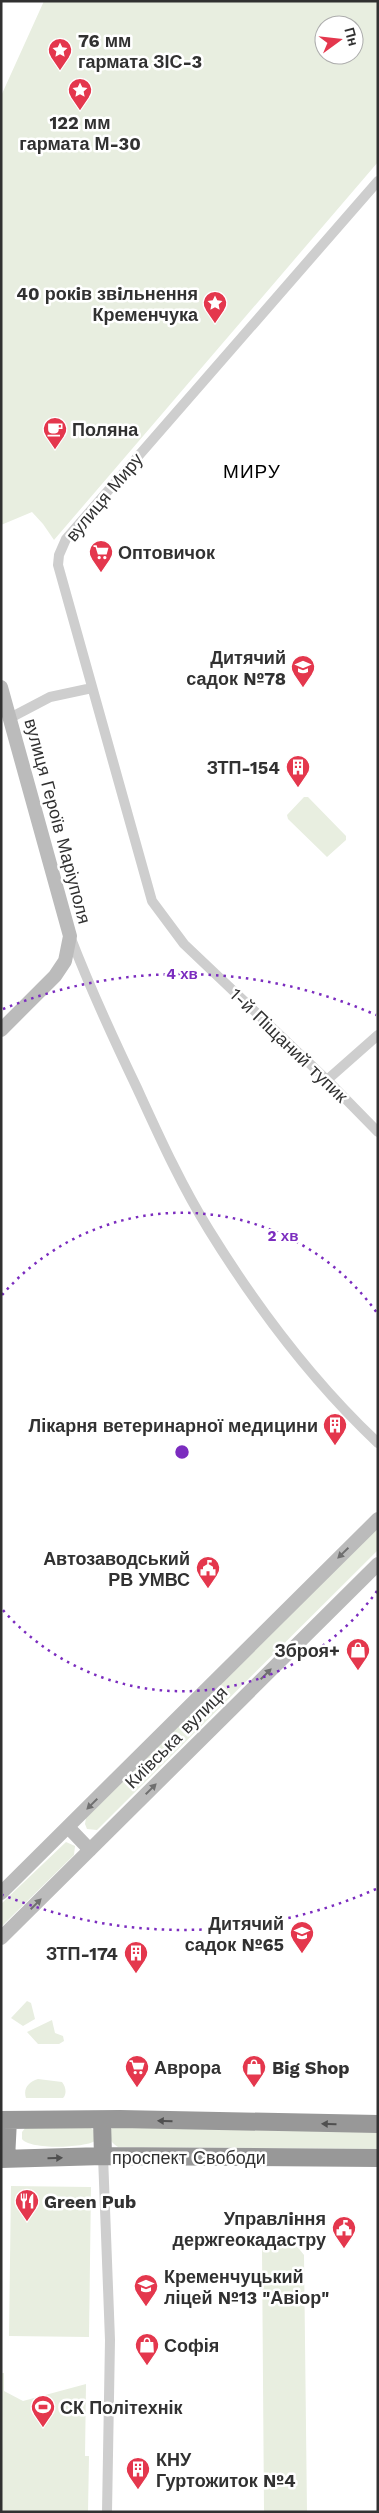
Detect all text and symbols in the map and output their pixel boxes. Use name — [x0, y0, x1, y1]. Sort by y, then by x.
north arrow — [314, 15, 364, 65]
text: Пн — [341, 26, 362, 48]
place label: 76 мм гармата ЗІС-3 — [78, 30, 202, 72]
place icon: 76 мм гармата ЗІС-3 — [47, 37, 73, 71]
place icon: 122 мм гармата М-30 — [67, 77, 93, 111]
place label: 122 мм гармата М-30 — [19, 112, 141, 154]
place label: 40 рокiв звiльнення Кременчука — [16, 283, 199, 325]
place icon: 40 рокiв звiльнення Кременчука — [202, 290, 228, 324]
cafe icon: Поляна — [42, 416, 68, 450]
place label: Поляна — [72, 419, 139, 440]
street label: вулиця Миру — [61, 449, 147, 545]
district label: МИРУ — [223, 460, 281, 483]
supermarket icon: Оптовичок — [88, 539, 114, 573]
place label: Оптовичок — [118, 542, 216, 563]
place label: Дитячий садок №78 — [186, 647, 286, 689]
school or university icon: Дитячий садок №78 — [290, 654, 316, 688]
street label: вулиця Героїв Маріуполя — [20, 716, 96, 926]
building icon: ЗТП-154 — [285, 754, 311, 788]
place label: ЗТП-154 — [207, 757, 280, 778]
text: 4 хв — [166, 965, 198, 983]
street label: 1-й Піщаний тупик — [226, 983, 352, 1107]
text: 2 хв — [268, 1227, 298, 1245]
building icon: Лікарня ветеринарної медицини — [322, 1412, 348, 1446]
place label: Лікарня ветеринарної медицини — [29, 1415, 318, 1436]
centre of rings — [173, 1443, 191, 1461]
one-way arrow — [337, 1547, 349, 1559]
place label: Автозаводський РВ УМВС — [43, 1548, 190, 1590]
public building icon: Автозаводський РВ УМВС — [195, 1555, 221, 1589]
shop icon: Зброя+ — [345, 1637, 371, 1671]
place label: Зброя+ — [274, 1640, 340, 1661]
one-way arrow — [260, 1669, 272, 1681]
street label: Київська вулиця — [120, 1681, 232, 1793]
one-way arrow — [145, 1783, 157, 1795]
one-way arrow — [86, 1798, 98, 1810]
one-way arrow — [30, 1898, 42, 1910]
place label: Дитячий садок №65 — [185, 1913, 284, 1955]
school or university icon: Дитячий садок №65 — [289, 1920, 315, 1954]
building icon: ЗТП-174 — [123, 1940, 149, 1974]
place label: ЗТП-174 — [46, 1943, 118, 1964]
supermarket icon: Аврора — [124, 2054, 150, 2088]
shop icon: Big Shop — [241, 2054, 267, 2088]
place label: Аврора — [154, 2057, 222, 2078]
place label: Big Shop — [272, 2057, 350, 2078]
one-way arrow — [157, 2117, 173, 2125]
one-way arrow — [321, 2119, 337, 2127]
street label: проспект Свободи — [112, 2147, 266, 2168]
one-way arrow — [47, 2154, 63, 2162]
restaurant icon: Green Pub — [14, 2188, 40, 2222]
place label: Green Pub — [44, 2191, 136, 2212]
place label: Управлiння держгеокадастру — [172, 2208, 326, 2250]
public building icon: Управлiння держгеокадастру — [331, 2215, 357, 2249]
place label: Кременчуцький ліцей №13 "Авіор" — [164, 2266, 329, 2308]
school or university icon: Кременчуцький ліцей №13 "Авіор" — [133, 2273, 159, 2307]
shop icon: Софія — [134, 2332, 160, 2366]
place label: Софія — [164, 2335, 219, 2356]
sports icon: СК Політехнік — [30, 2394, 56, 2428]
place label: СК Політехнік — [60, 2397, 184, 2418]
place label: КНУ Гуртожиток №4 — [156, 2449, 296, 2491]
building icon: КНУ Гуртожиток №4 — [125, 2456, 151, 2490]

